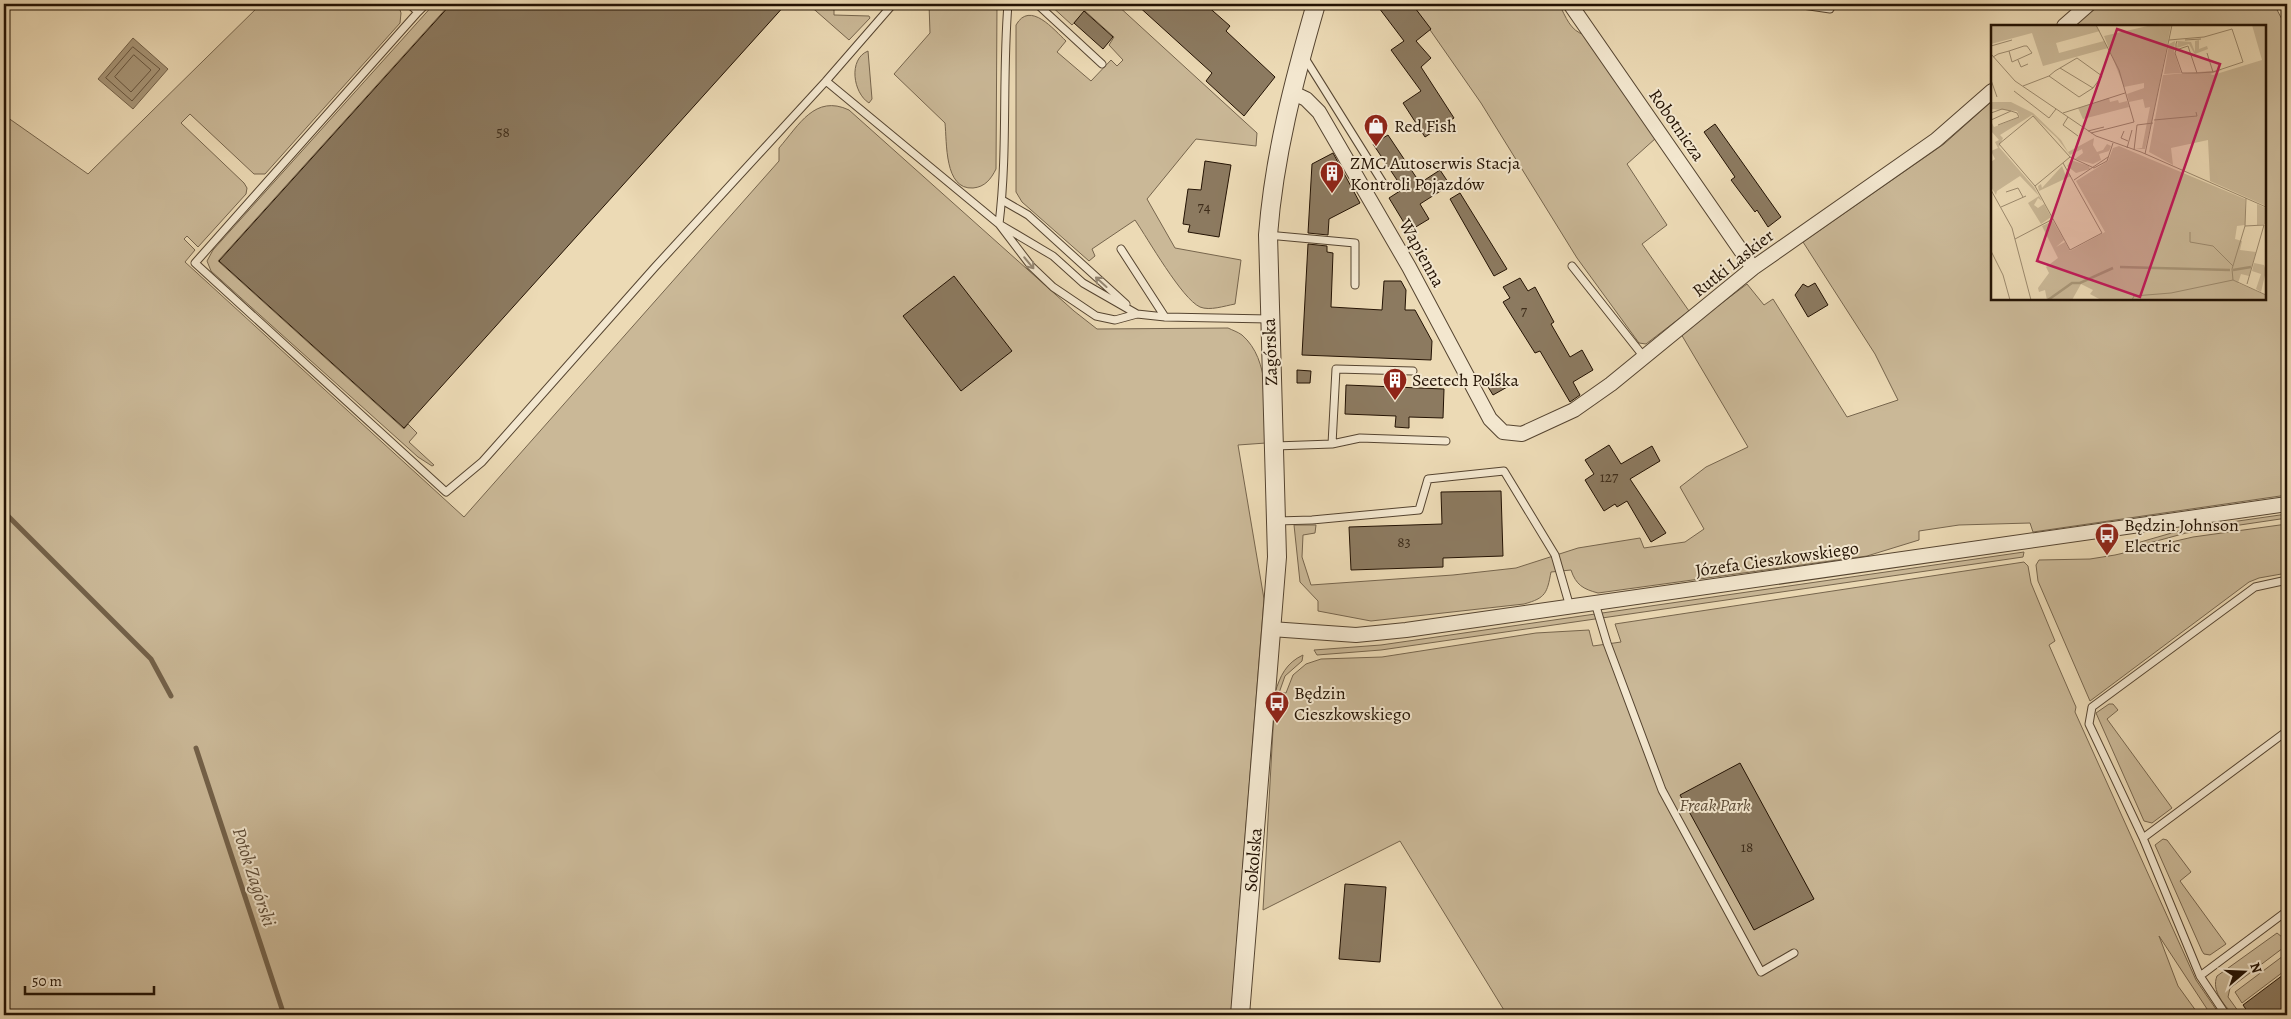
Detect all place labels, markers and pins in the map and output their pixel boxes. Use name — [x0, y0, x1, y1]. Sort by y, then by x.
shop icon: Red Fish — [1363, 113, 1389, 147]
place label: Red Fish — [1394, 114, 1457, 138]
place label: ZMC Autoserwis Stacja Kontroli Pojazdów — [1350, 151, 1521, 196]
building icon: ZMC Autoserwis Stacja Kontroli Pojazdów — [1319, 160, 1345, 194]
building icon: Seetech Polska — [1382, 367, 1408, 401]
place label: Seetech Polska — [1412, 368, 1519, 392]
place label: Będzin Johnson Electric — [2124, 513, 2239, 558]
bus stop icon: Będzin Johnson Electric — [2094, 522, 2120, 556]
place label: Będzin Cieszkowskiego — [1294, 681, 1411, 726]
bus stop icon: Będzin Cieszkowskiego — [1264, 690, 1290, 724]

